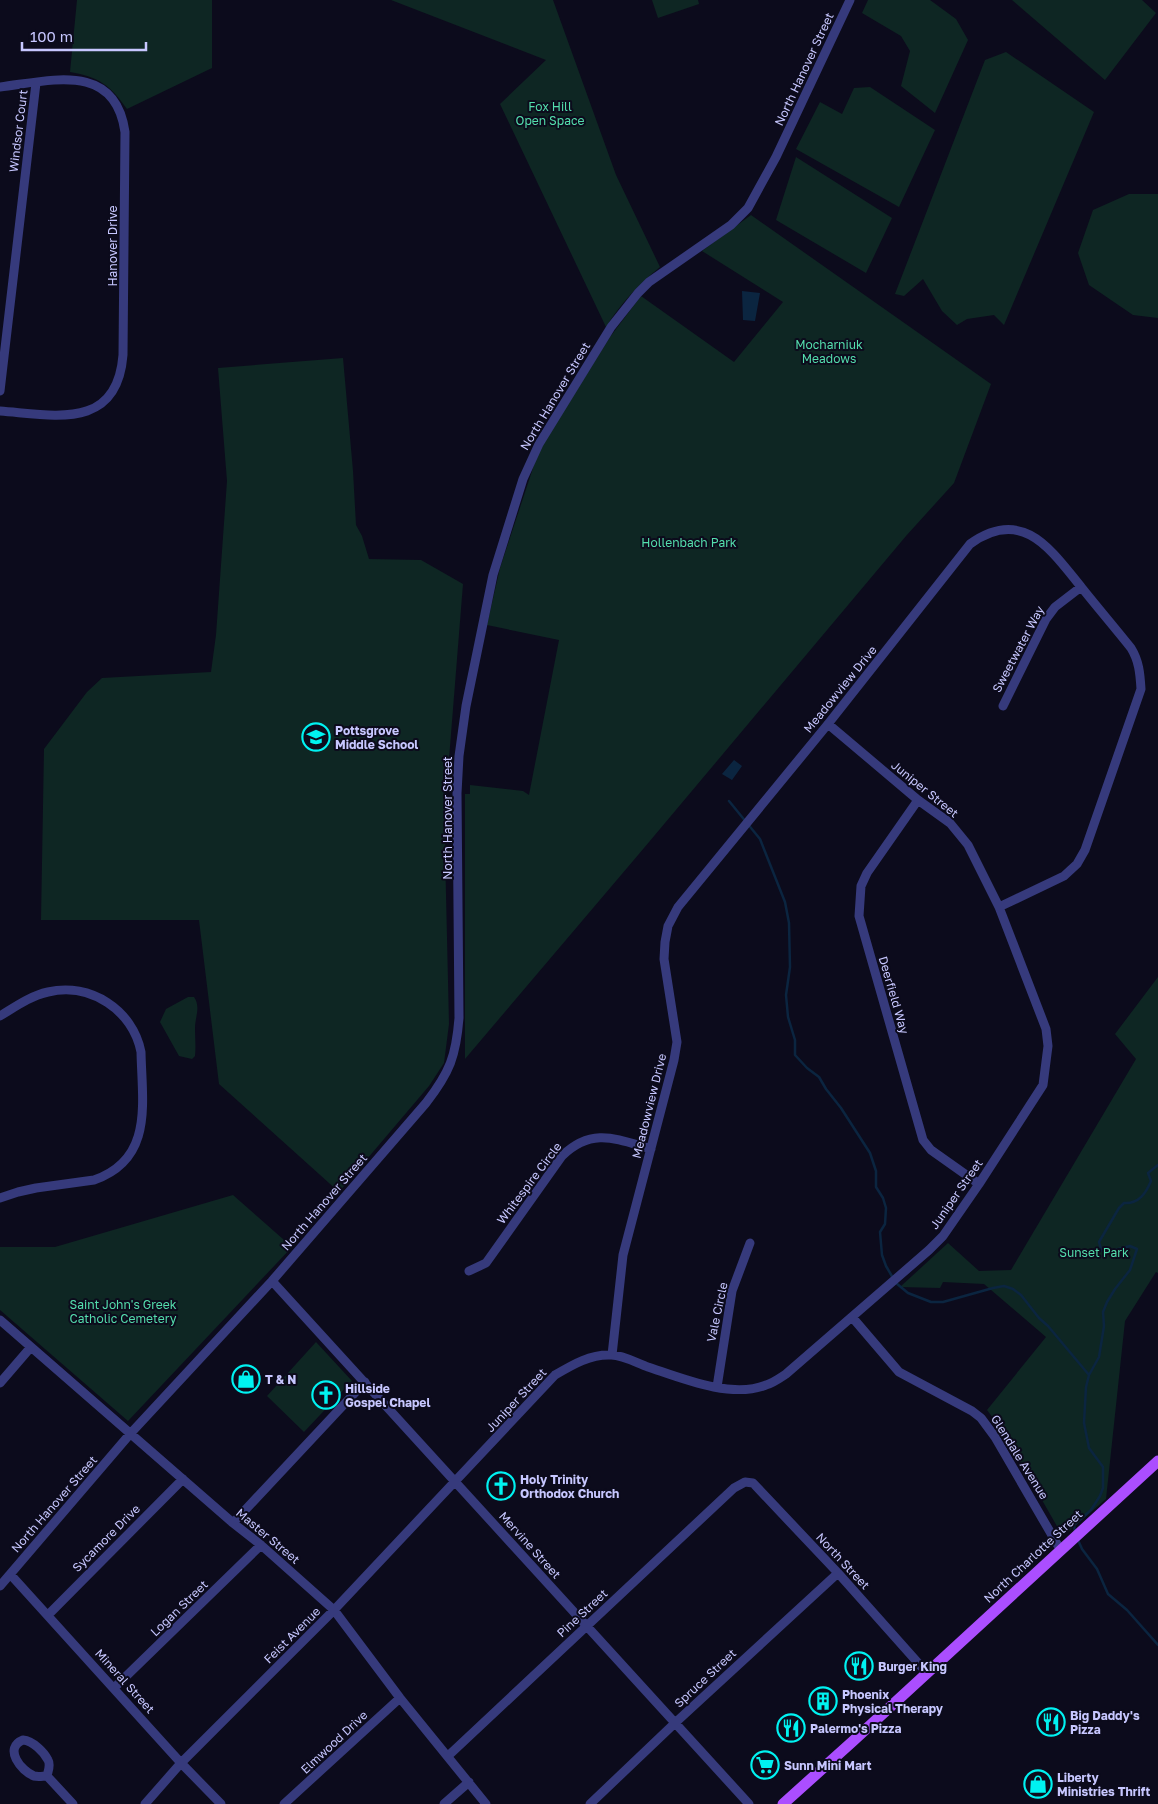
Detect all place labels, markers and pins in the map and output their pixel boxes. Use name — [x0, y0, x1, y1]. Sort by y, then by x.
school or university icon: Pottsgrove Middle School — [301, 722, 331, 752]
place label: Pottsgrove Middle School — [335, 723, 418, 752]
shop icon: T & N — [231, 1364, 261, 1394]
place label: T & N — [265, 1372, 296, 1387]
church icon: Hillside Gospel Chapel — [311, 1380, 341, 1410]
place label: Hillside Gospel Chapel — [345, 1381, 430, 1410]
church icon: Holy Trinity Orthodox Church — [486, 1471, 516, 1501]
place label: Holy Trinity Orthodox Church — [520, 1472, 619, 1501]
restaurant icon: Burger King — [844, 1651, 874, 1681]
place label: Burger King — [878, 1659, 947, 1674]
building icon: Phoenix Physical Therapy — [808, 1686, 838, 1716]
place label: Phoenix Physical Therapy — [842, 1687, 944, 1716]
restaurant icon: Big Daddy's Pizza — [1036, 1707, 1066, 1737]
place label: Big Daddy's Pizza — [1070, 1708, 1140, 1737]
restaurant icon: Palermo's Pizza — [776, 1713, 806, 1743]
place label: Palermo's Pizza — [810, 1721, 901, 1736]
supermarket icon: Sunn Mini Mart — [750, 1750, 780, 1780]
place label: Sunn Mini Mart — [784, 1758, 872, 1773]
shop icon: Liberty Ministries Thrift — [1023, 1769, 1053, 1799]
place label: Liberty Ministries Thrift — [1057, 1770, 1150, 1799]

